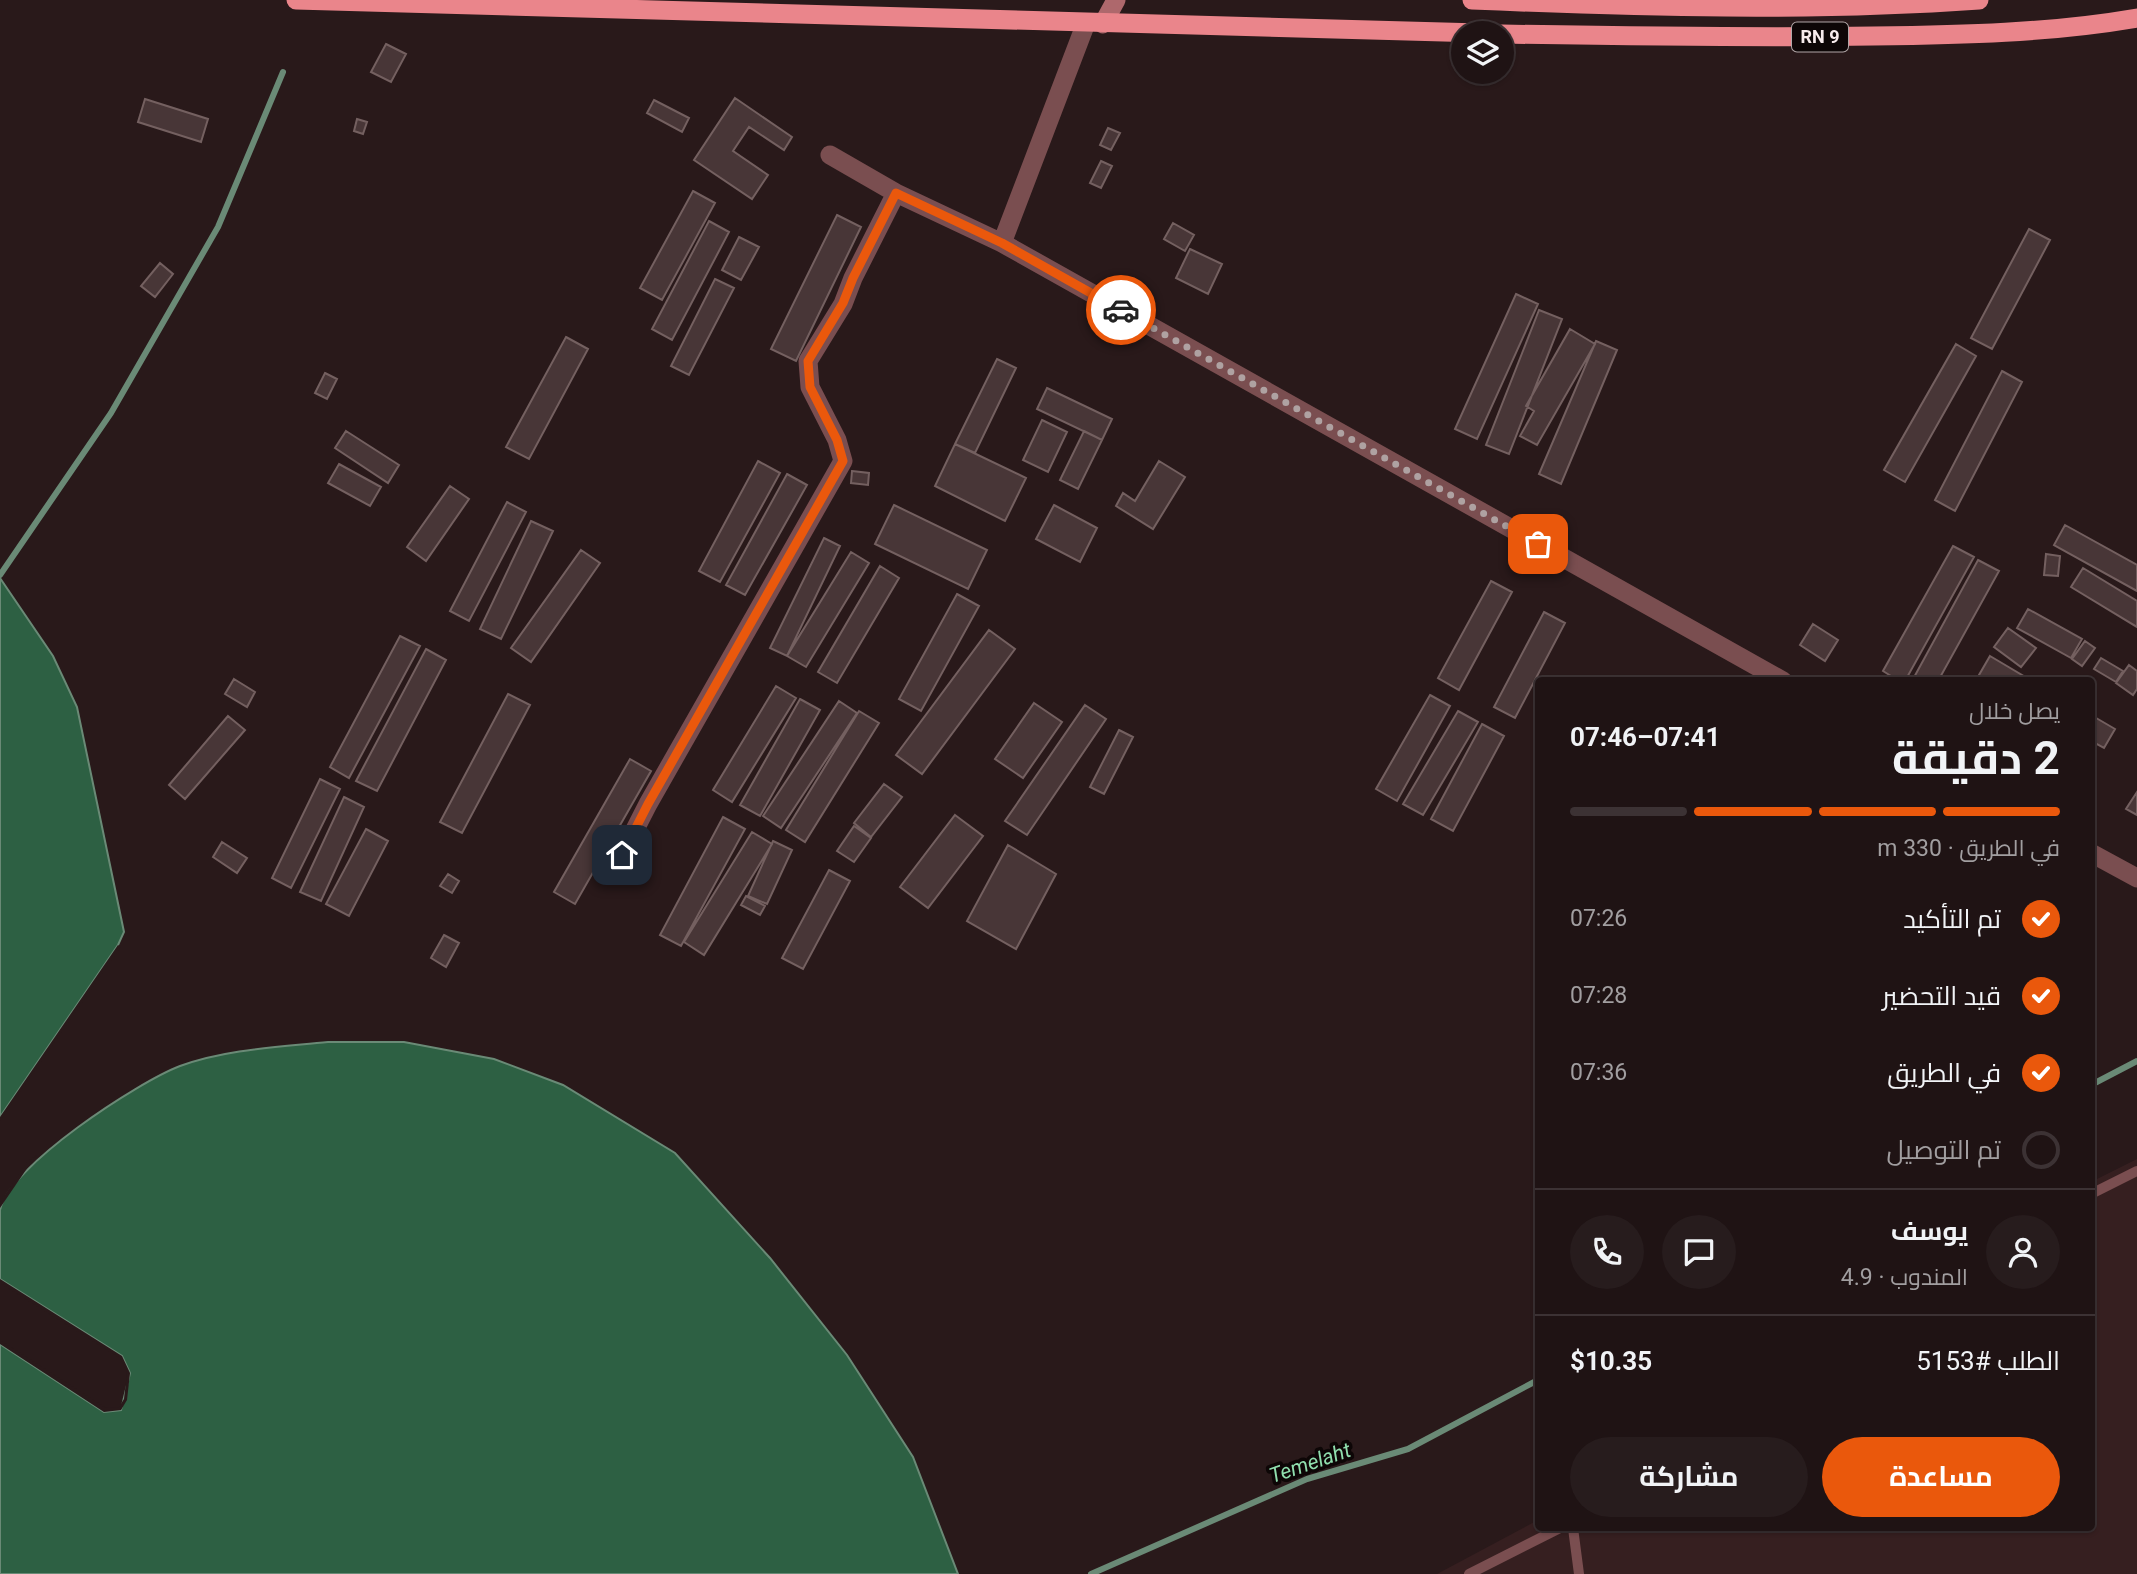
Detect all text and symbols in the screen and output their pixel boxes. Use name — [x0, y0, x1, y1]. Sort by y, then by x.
map controls — [1451, 21, 1514, 84]
button: layers — [1451, 21, 1514, 84]
road number: RN 9 — [1792, 22, 1848, 52]
courier — [1086, 275, 1156, 345]
icon: car — [1102, 291, 1140, 329]
pin — [1508, 514, 1568, 574]
icon: bag — [1519, 525, 1557, 563]
text: يصل خلال — [1969, 698, 2060, 725]
text: 07:41–07:46 — [1570, 722, 1720, 752]
text: 2 دقيقة — [1892, 731, 2060, 785]
pin — [592, 825, 652, 885]
text: في الطريق · 330 m — [1877, 835, 2060, 862]
icon: home — [603, 836, 641, 874]
icon: check — [2022, 900, 2060, 938]
text: تم التأكيد — [1903, 904, 2001, 934]
text: 07:26 — [1570, 905, 1627, 932]
icon: check — [2022, 977, 2060, 1015]
text: قيد التحضير — [1882, 981, 2001, 1011]
text: 07:28 — [1570, 982, 1627, 1009]
icon: check — [2022, 1054, 2060, 1092]
text: في الطريق — [1887, 1058, 2001, 1088]
text: 07:36 — [1570, 1059, 1627, 1086]
text: تم التوصيل — [1887, 1135, 2001, 1165]
button: phone — [1570, 1215, 1644, 1289]
button: chat — [1662, 1215, 1736, 1289]
button: person — [1986, 1215, 2060, 1289]
text: يوسف — [1891, 1216, 1968, 1246]
text: المندوب · 4.9 — [1841, 1264, 1968, 1291]
text: $10.35 — [1570, 1346, 1652, 1376]
text: الطلب #5153 — [1916, 1346, 2060, 1376]
button: مشاركة — [1570, 1437, 1808, 1517]
button: مساعدة — [1822, 1437, 2060, 1517]
water label: Temelaht — [1266, 1438, 1354, 1488]

